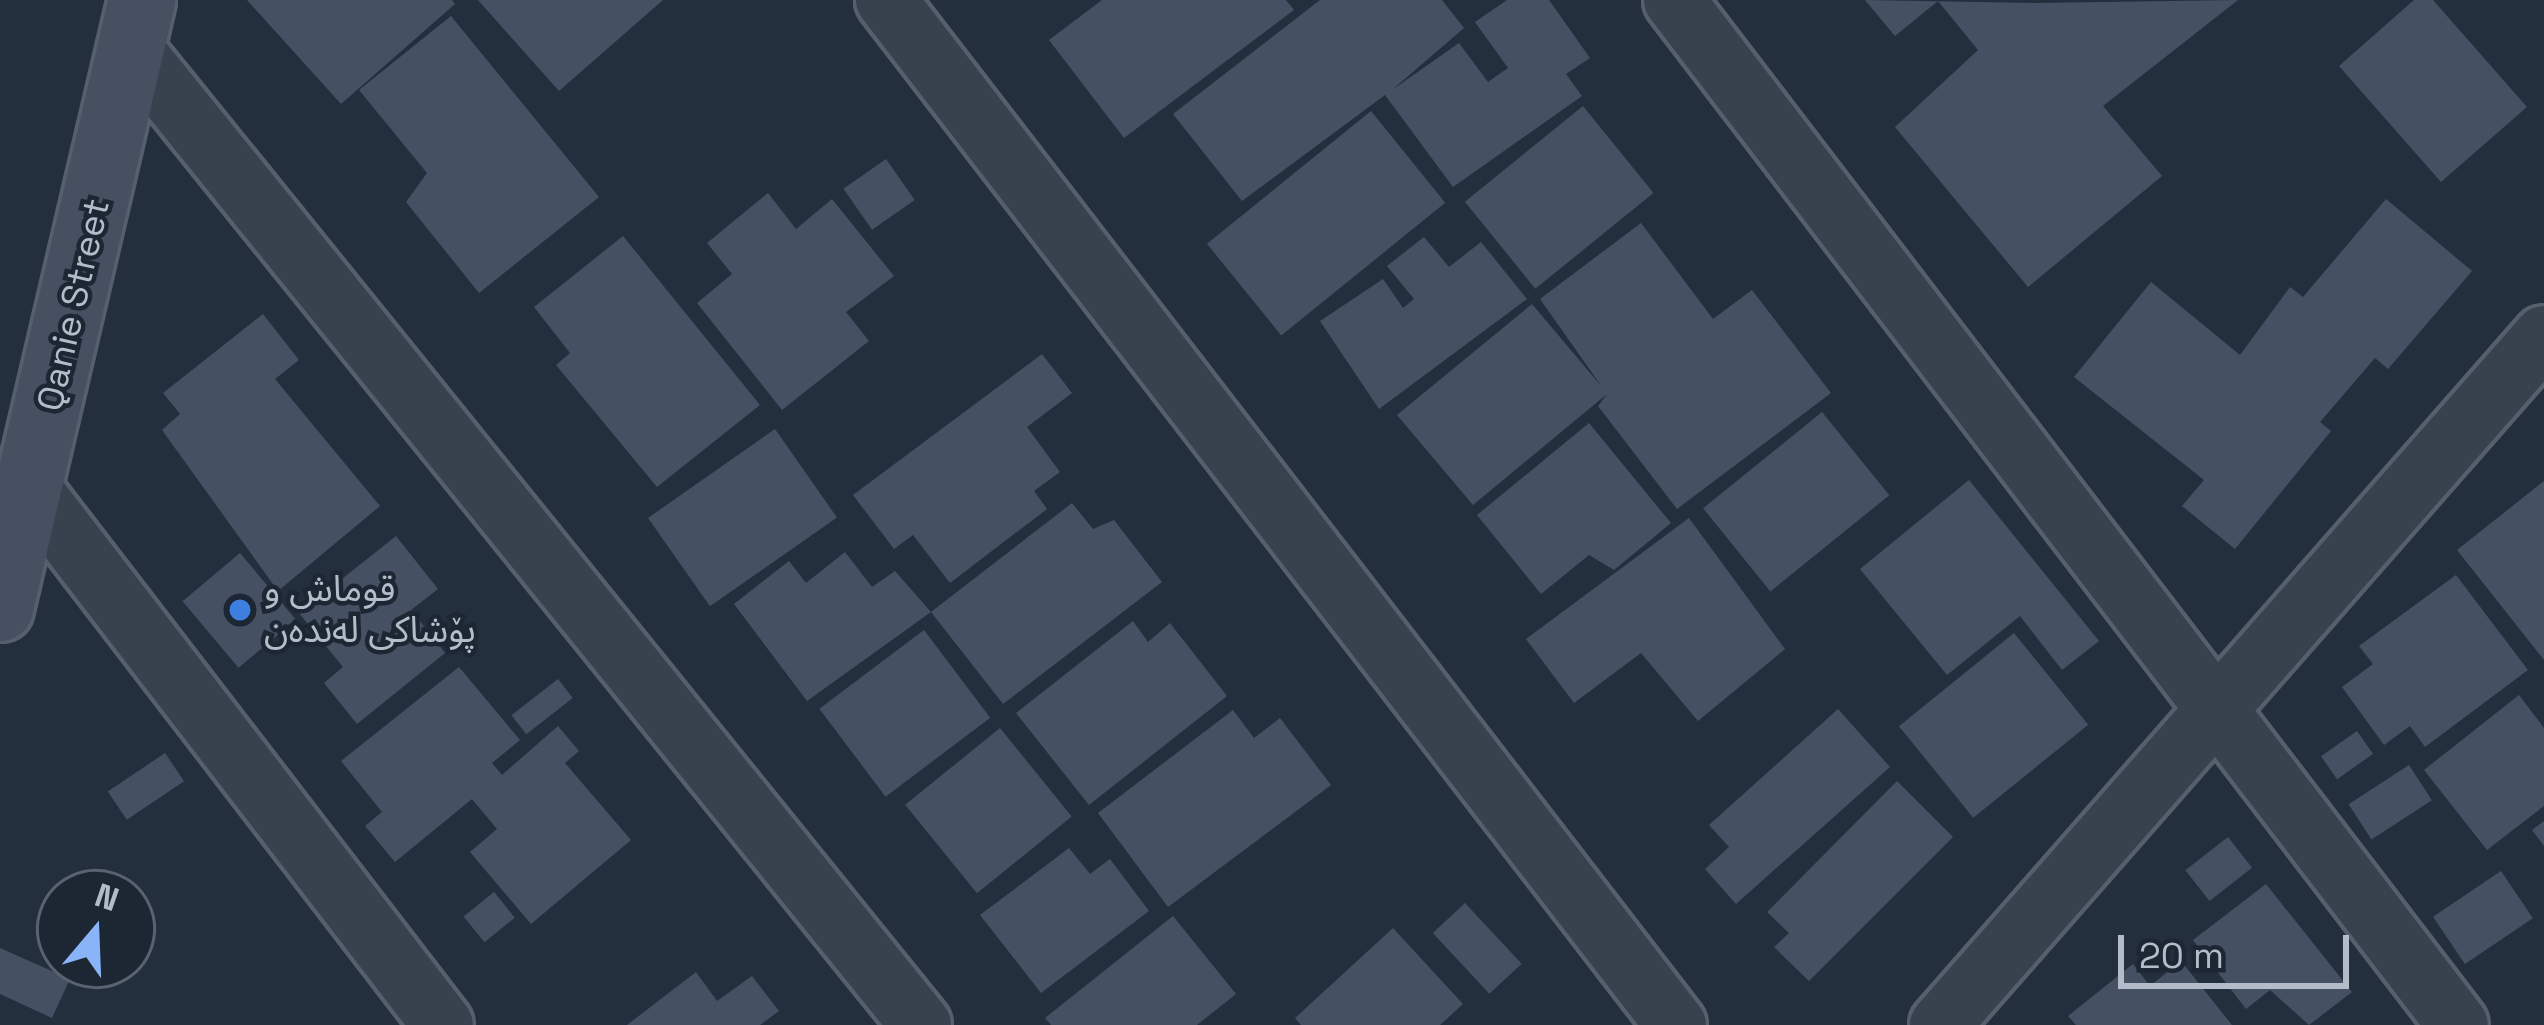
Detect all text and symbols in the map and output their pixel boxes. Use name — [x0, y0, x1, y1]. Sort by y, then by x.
street label: Qanie Street — [29, 195, 119, 415]
place label: قوماش و پۆشاکی لەندەن — [264, 567, 476, 652]
marker: قوماش و پۆشاکی لەندەن — [227, 597, 253, 623]
north arrow — [36, 869, 156, 989]
text: N — [89, 874, 124, 921]
scale bar — [2124, 911, 2355, 985]
text: 20 m — [2139, 933, 2224, 979]

